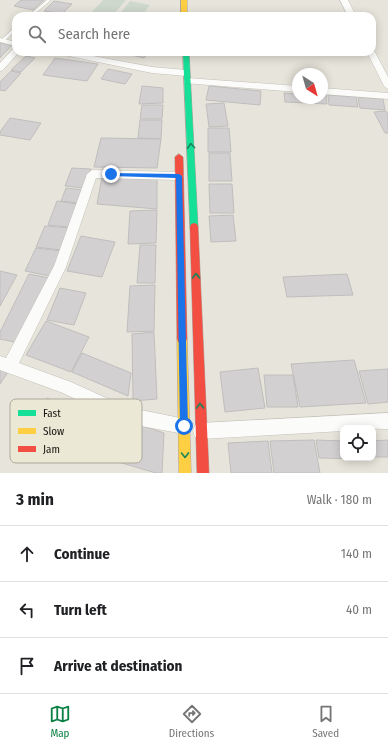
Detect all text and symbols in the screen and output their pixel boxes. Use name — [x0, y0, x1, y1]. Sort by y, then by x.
search box — [12, 12, 376, 56]
icon: search — [26, 23, 48, 45]
text: Search here — [58, 25, 130, 43]
north arrow — [292, 68, 328, 104]
one-way arrow — [186, 143, 195, 149]
route end — [102, 165, 120, 183]
one-way arrow — [191, 273, 200, 279]
legend — [10, 399, 142, 463]
one-way arrow — [196, 403, 204, 409]
text: Fast — [43, 407, 61, 420]
route start — [175, 417, 193, 435]
text: Slow — [43, 425, 64, 438]
map controls — [340, 425, 376, 461]
button: locate — [340, 425, 376, 461]
text: Jam — [43, 443, 60, 456]
one-way arrow — [181, 452, 189, 458]
text: 3 min — [16, 489, 54, 510]
text: Walk · 180 m — [307, 492, 372, 507]
icon: ahead — [16, 543, 38, 565]
text: Continue — [54, 545, 110, 563]
text: 140 m — [341, 546, 372, 561]
icon: left — [16, 599, 38, 621]
text: Turn left — [54, 601, 107, 619]
text: 40 m — [346, 602, 372, 617]
icon: arrive — [16, 655, 38, 677]
text: Arrive at destination — [54, 657, 182, 675]
tab: Map — [49, 703, 71, 740]
tab: Directions — [169, 703, 214, 740]
tab: Saved — [312, 703, 339, 740]

